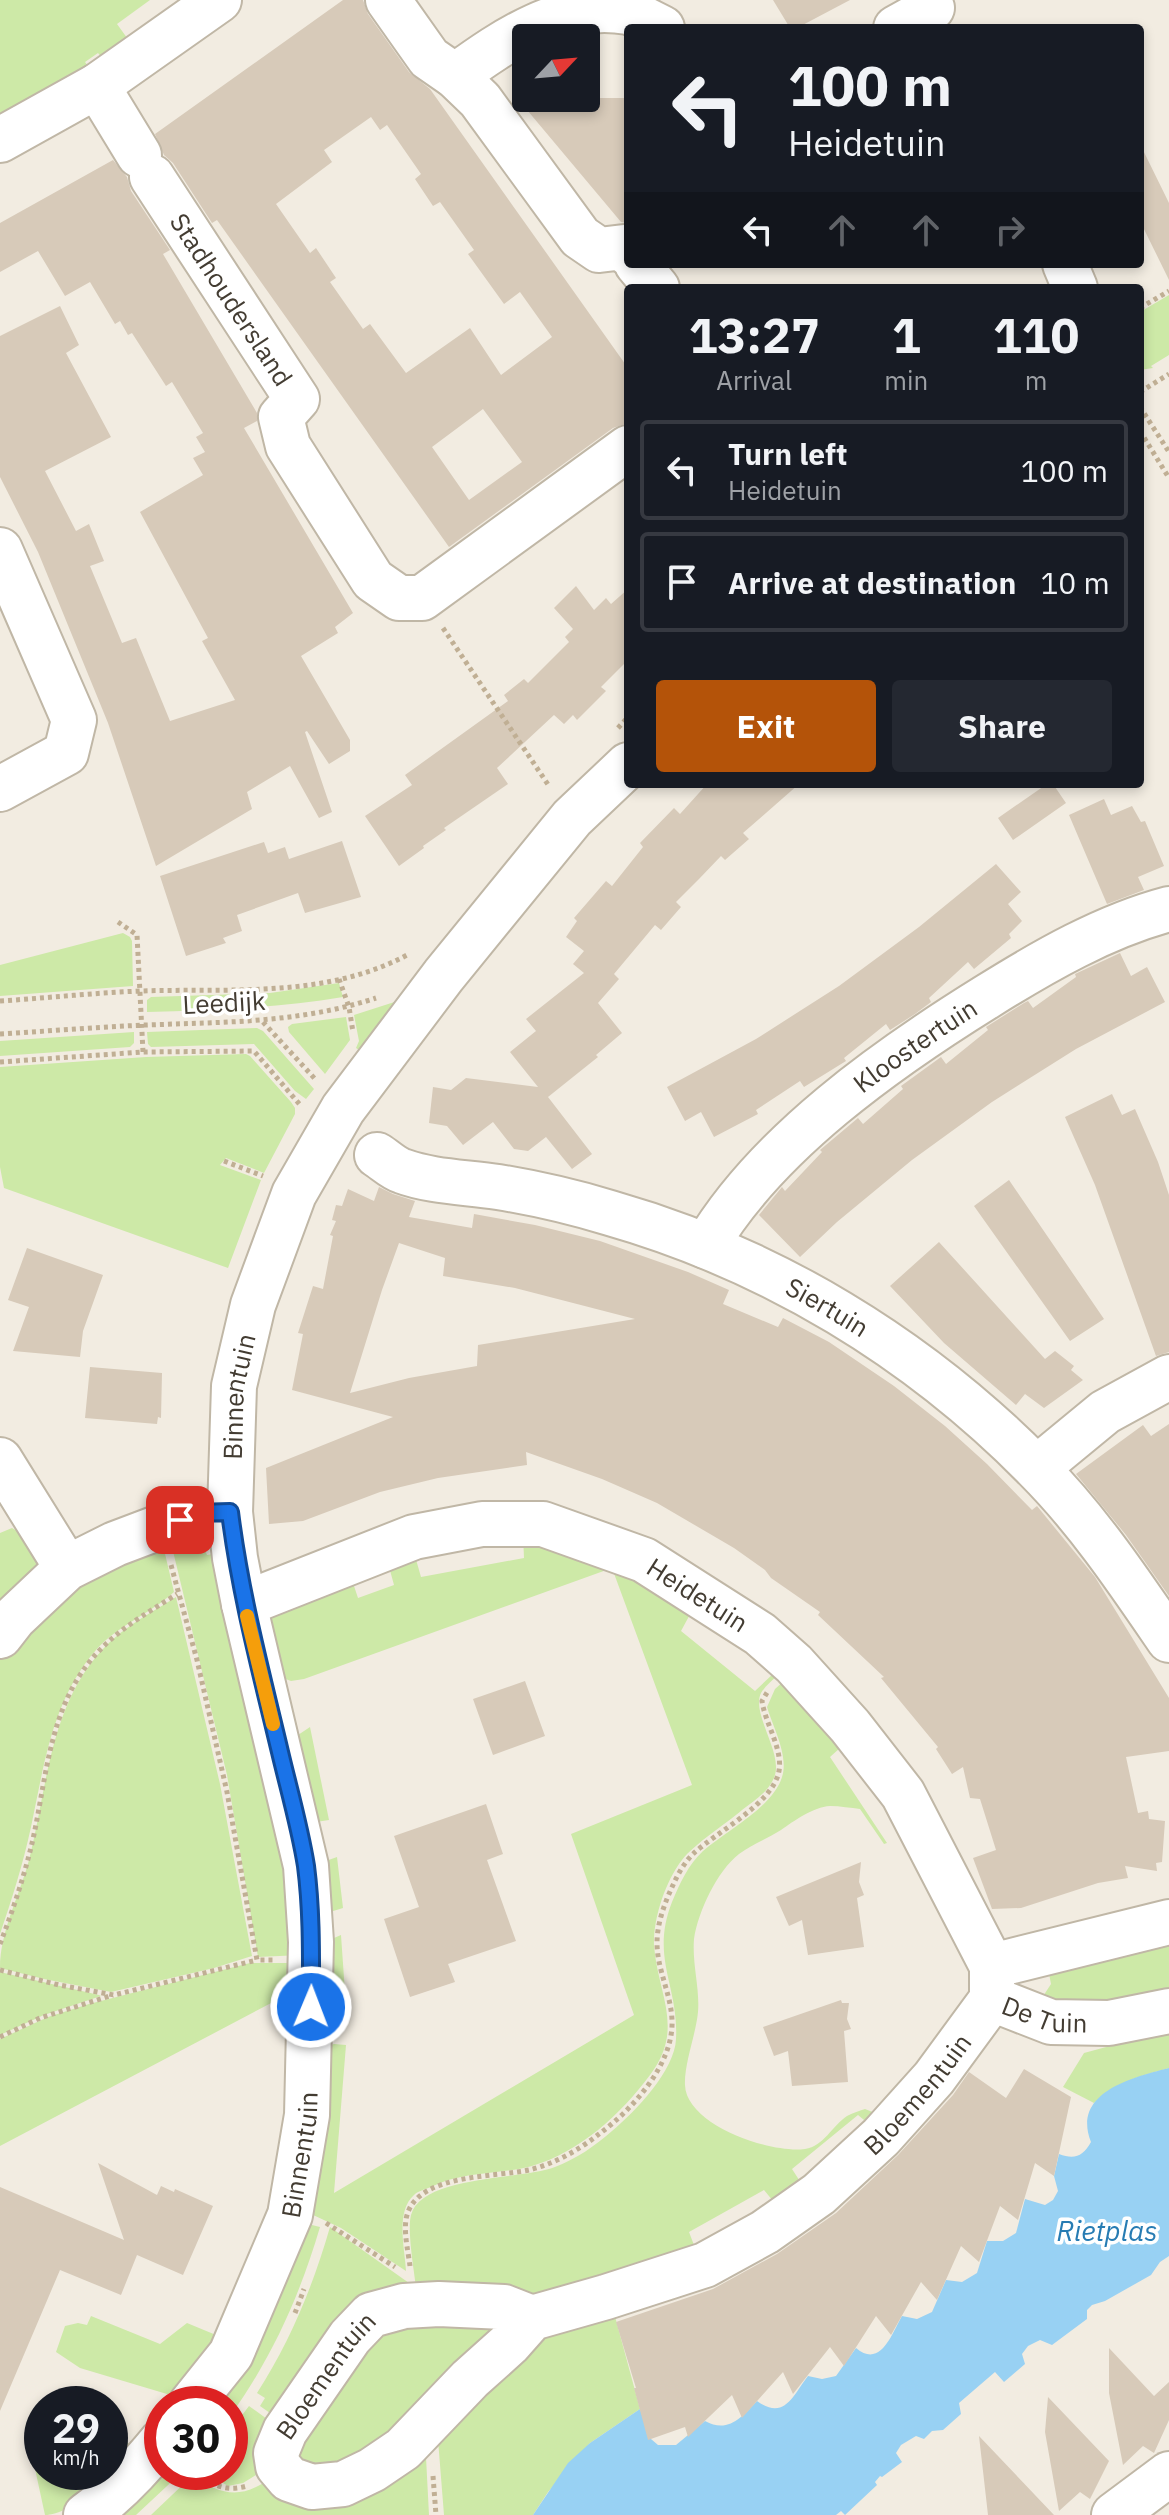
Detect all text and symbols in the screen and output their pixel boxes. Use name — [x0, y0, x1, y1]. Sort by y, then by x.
north arrow — [512, 24, 600, 112]
map controls — [512, 24, 600, 112]
text: 100 m — [788, 49, 952, 121]
icon: left — [656, 56, 760, 160]
text: Heidetuin — [788, 119, 945, 166]
street label: Stadhoudersland — [163, 206, 301, 392]
icon: left — [736, 208, 780, 252]
icon: ahead — [820, 208, 864, 252]
icon: ahead — [904, 208, 948, 252]
icon: right — [988, 208, 1032, 252]
text: 13:27 — [689, 304, 820, 366]
text: 1 — [892, 304, 921, 366]
text: 110 — [993, 304, 1079, 366]
text: Arrival — [716, 363, 792, 397]
text: min — [884, 363, 928, 397]
text: m — [1025, 363, 1047, 397]
text: Turn left — [728, 434, 847, 473]
icon: left — [660, 448, 704, 492]
text: 100 m — [1021, 451, 1108, 490]
text: Heidetuin — [728, 473, 842, 507]
icon: arrive — [660, 560, 704, 604]
text: Arrive at destination — [728, 563, 1016, 602]
text: 10 m — [1040, 563, 1110, 602]
button: Exit — [656, 680, 876, 772]
button: Share — [892, 680, 1112, 772]
street label: Leedijk — [182, 983, 267, 1021]
street label: Kloostertuin — [846, 990, 983, 1100]
street label: Siertuin — [780, 1269, 876, 1344]
street label: Binnentuin — [215, 1330, 263, 1460]
pin — [146, 1486, 214, 1554]
icon: arrive — [158, 1498, 202, 1542]
street label: Heidetuin — [641, 1549, 755, 1639]
position arrow — [269, 1965, 353, 2049]
street label: De Tuin — [997, 1988, 1088, 2040]
street label: Bloementuin — [856, 2026, 978, 2162]
street label: Binnentuin — [273, 2091, 325, 2221]
water label: Rietplas — [1056, 2212, 1158, 2249]
street label: Bloementuin — [268, 2304, 383, 2446]
speed limit sign: 30 — [144, 2386, 248, 2490]
text: 29 — [52, 2402, 100, 2454]
text: km/h — [52, 2444, 100, 2471]

